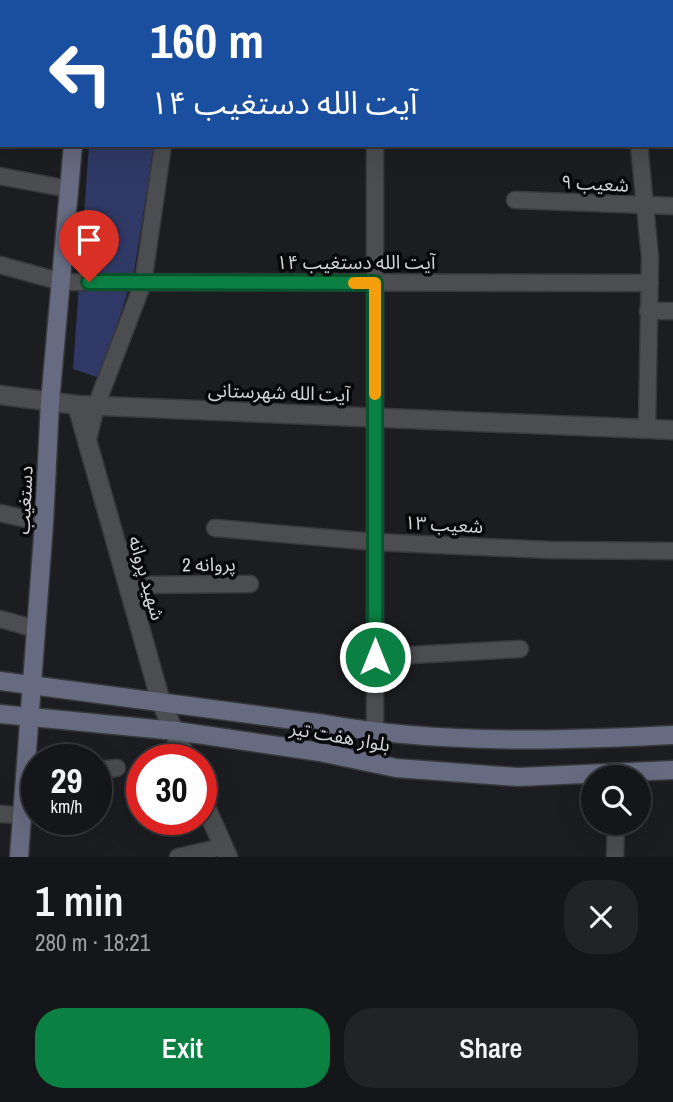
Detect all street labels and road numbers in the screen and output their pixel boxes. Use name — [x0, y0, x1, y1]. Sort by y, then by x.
street label: شعیب ۹ — [560, 168, 630, 198]
street label: آیت الله دستغیب ۱۴ — [277, 249, 437, 275]
street label: آیت الله شهرستانی — [208, 377, 352, 408]
street label: دستغیب — [9, 465, 39, 535]
street label: شعیب ۱۳ — [404, 509, 484, 539]
street label: شهید پروانه — [122, 533, 171, 623]
street label: پروانه 2 — [182, 551, 236, 578]
street label: بلوار هفت تیر — [287, 714, 392, 758]

